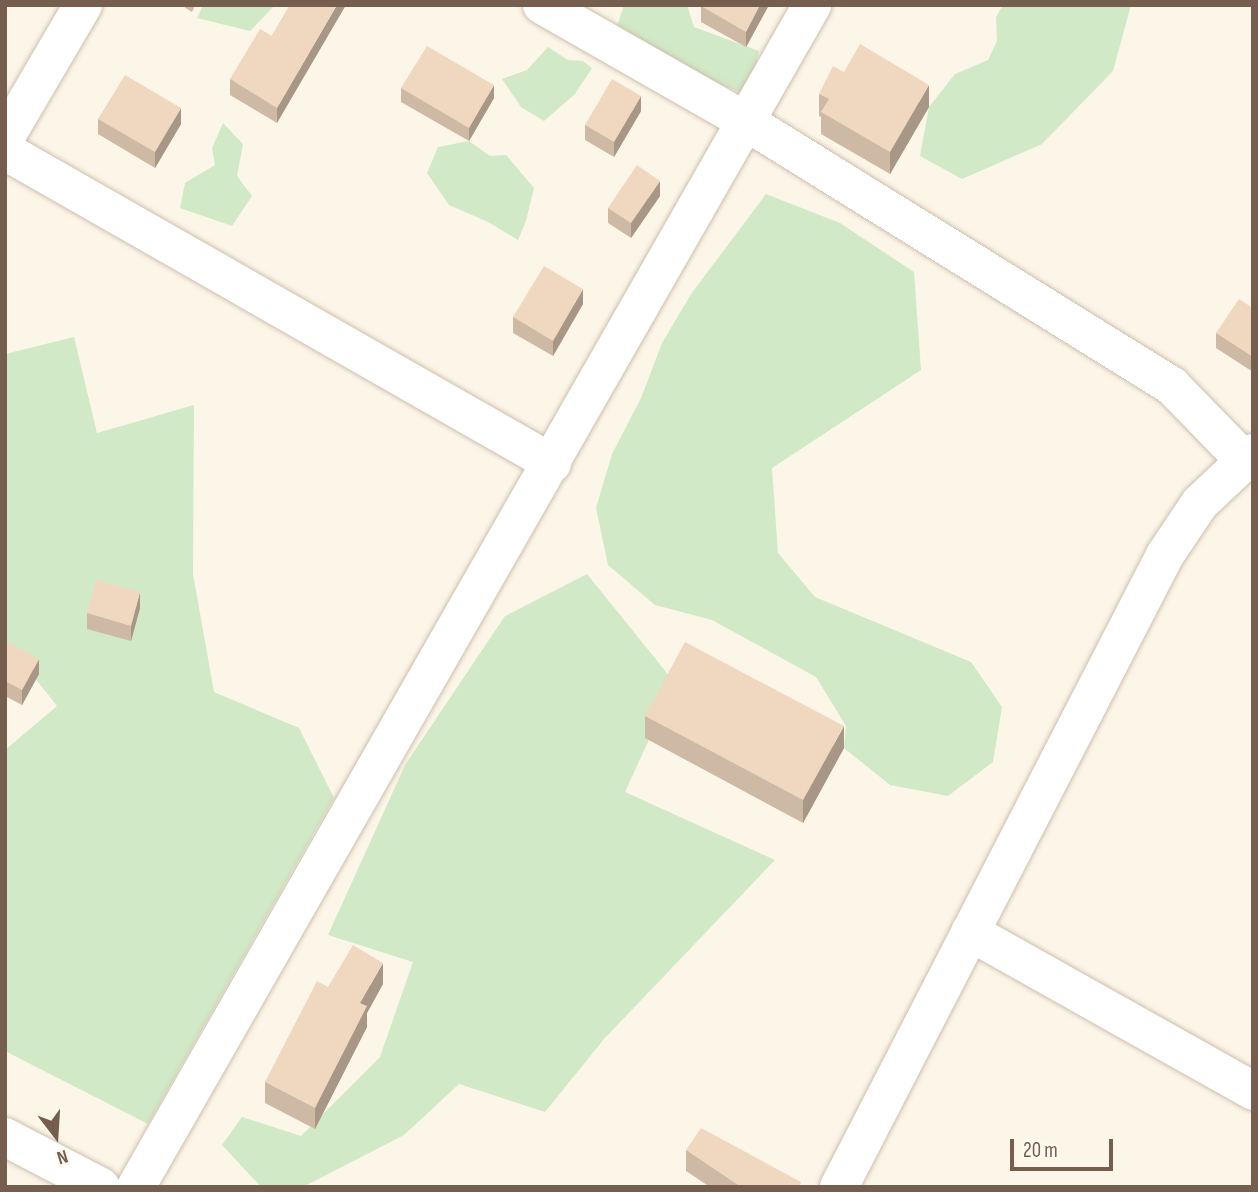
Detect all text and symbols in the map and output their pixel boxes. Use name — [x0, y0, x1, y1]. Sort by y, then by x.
north arrow — [21, 1101, 91, 1171]
scale bar — [1013, 1126, 1116, 1170]
text: 20 m — [1023, 1138, 1058, 1163]
text: N — [54, 1144, 71, 1169]

